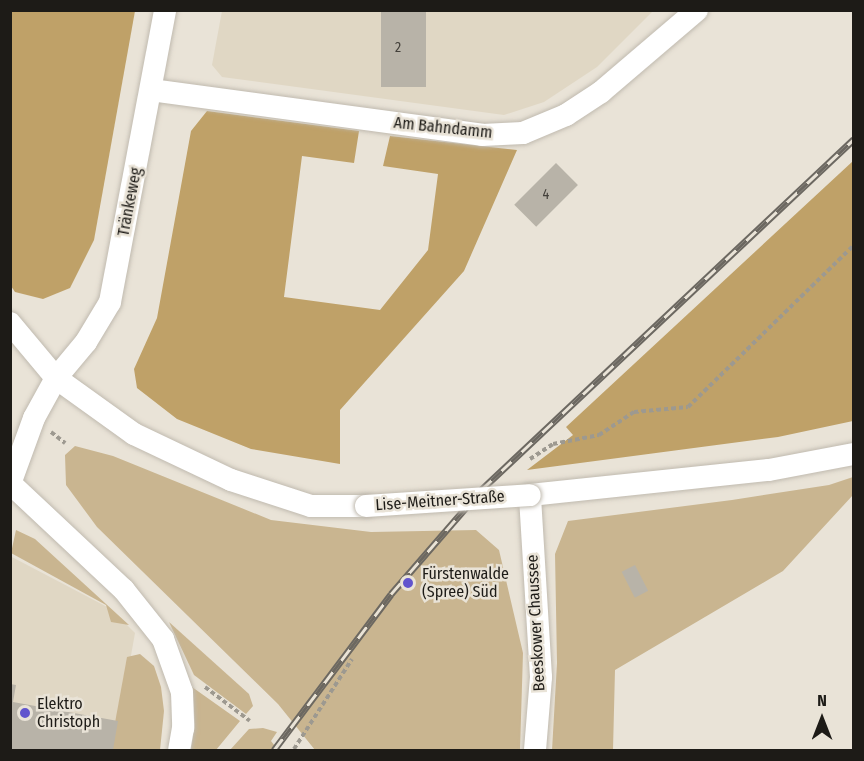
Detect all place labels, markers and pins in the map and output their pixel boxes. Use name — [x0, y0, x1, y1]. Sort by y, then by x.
place label: Fürstenwalde (Spree) Süd — [422, 564, 509, 602]
marker: Fürstenwalde (Spree) Süd — [399, 574, 417, 592]
place label: Elektro Christoph — [37, 694, 100, 732]
marker: Elektro Christoph — [18, 706, 32, 720]

